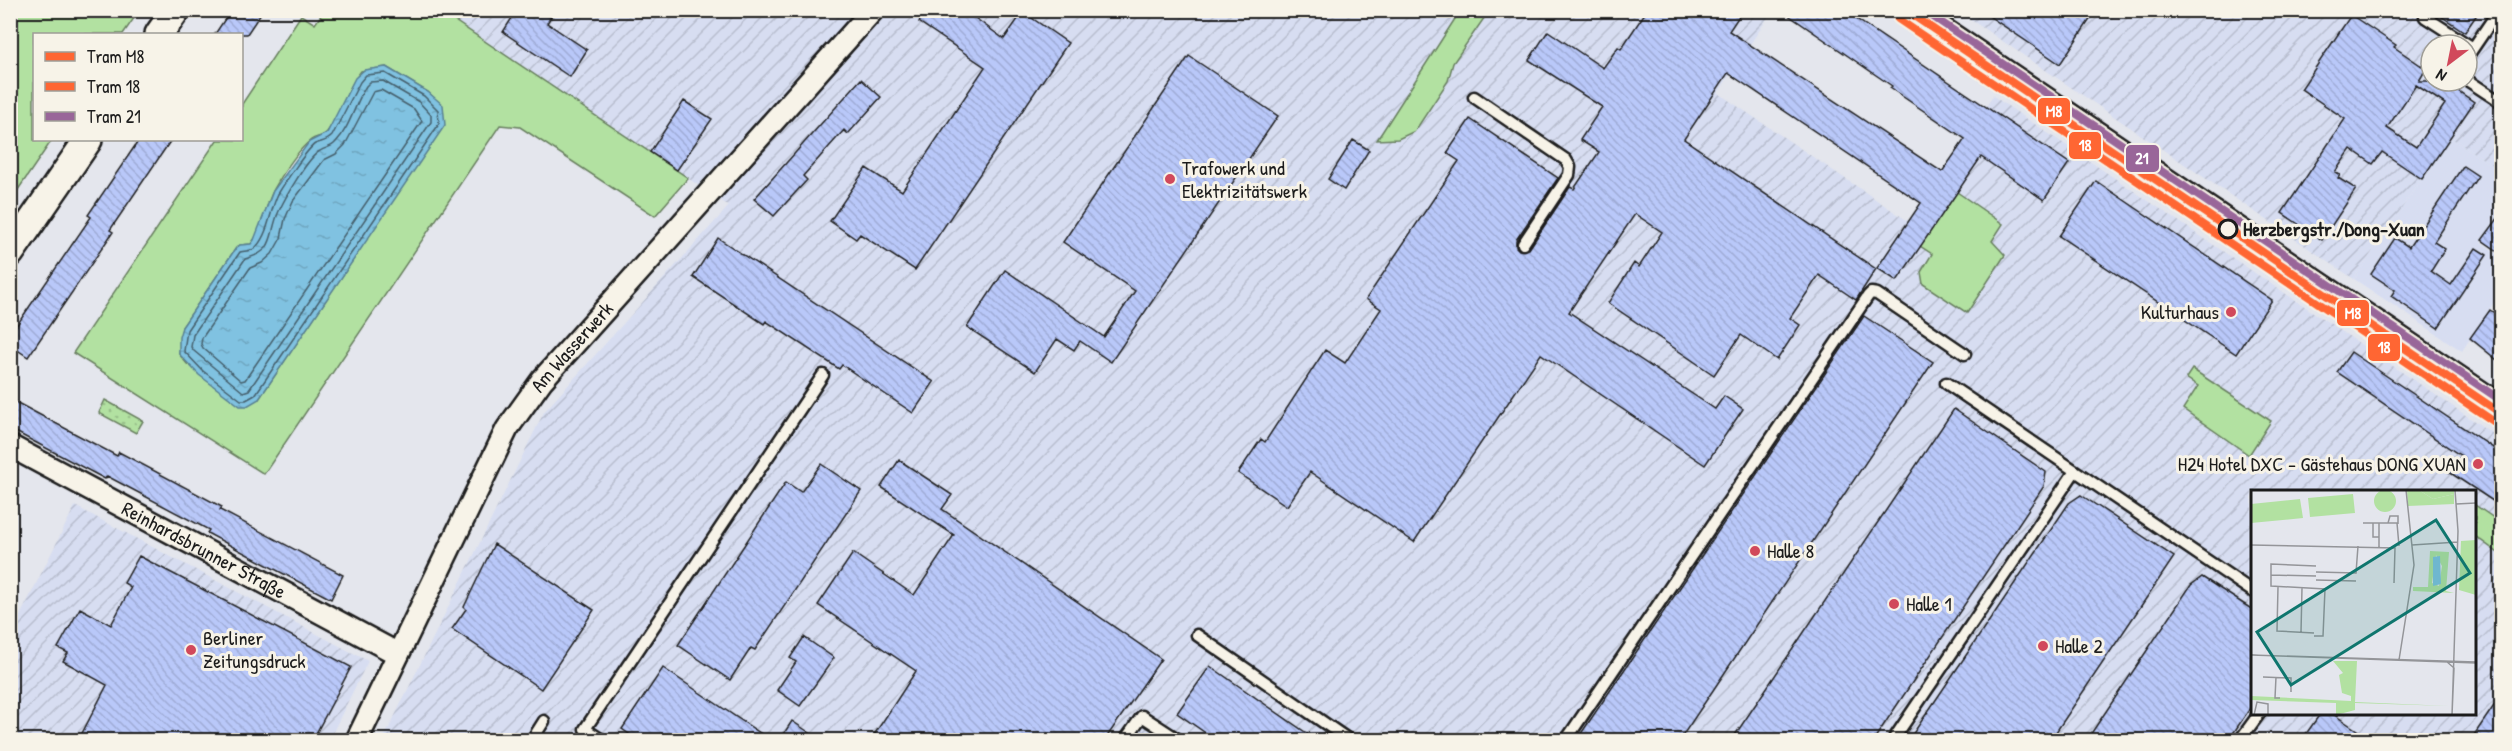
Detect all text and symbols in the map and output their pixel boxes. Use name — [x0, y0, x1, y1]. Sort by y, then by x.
legend — [33, 33, 243, 141]
north arrow — [2419, 33, 2479, 93]
text: Tram M8 — [87, 44, 144, 69]
text: N — [2431, 64, 2450, 87]
text: Tram 18 — [87, 74, 140, 99]
line badge: M8 — [2037, 97, 2071, 125]
text: M8 — [2046, 100, 2062, 122]
text: Tram 21 — [87, 104, 141, 129]
line badge: 18 — [2068, 131, 2102, 160]
text: 18 — [2079, 134, 2091, 156]
line badge: 21 — [2125, 144, 2160, 173]
text: 21 — [2135, 147, 2149, 169]
place label: Trafowerk und Elektrizitätswerk — [1182, 154, 1307, 204]
marker: Trafowerk und Elektrizitätswerk — [1163, 172, 1177, 186]
place label: Herzbergstr./Dong-Xuan — [2243, 215, 2425, 243]
marker: Herzbergstr./Dong-Xuan — [2218, 219, 2238, 239]
street label: Am Wasserwerk — [524, 296, 619, 397]
place label: Kulturhaus — [2141, 298, 2219, 325]
line badge: M8 — [2336, 299, 2370, 327]
text: M8 — [2345, 302, 2361, 324]
marker: Kulturhaus — [2224, 305, 2238, 319]
line badge: 18 — [2367, 333, 2401, 362]
text: 18 — [2378, 336, 2390, 358]
place label: H24 Hotel DXC - Gästehaus DONG XUAN — [2178, 450, 2466, 477]
marker: H24 Hotel DXC - Gästehaus DONG XUAN — [2471, 457, 2485, 471]
inset map — [2251, 490, 2476, 715]
street label: Reinhardsbrunner Straße — [117, 494, 291, 605]
place label: Halle 8 — [1767, 537, 1814, 564]
marker: Halle 8 — [1748, 544, 1762, 558]
place label: Halle 1 — [1906, 590, 1952, 617]
marker: Halle 1 — [1887, 597, 1901, 611]
place label: Berliner Zeitungsdruck — [203, 624, 306, 674]
place label: Halle 2 — [2055, 632, 2103, 659]
marker: Halle 2 — [2036, 639, 2050, 653]
marker: Berliner Zeitungsdruck — [184, 643, 198, 657]

